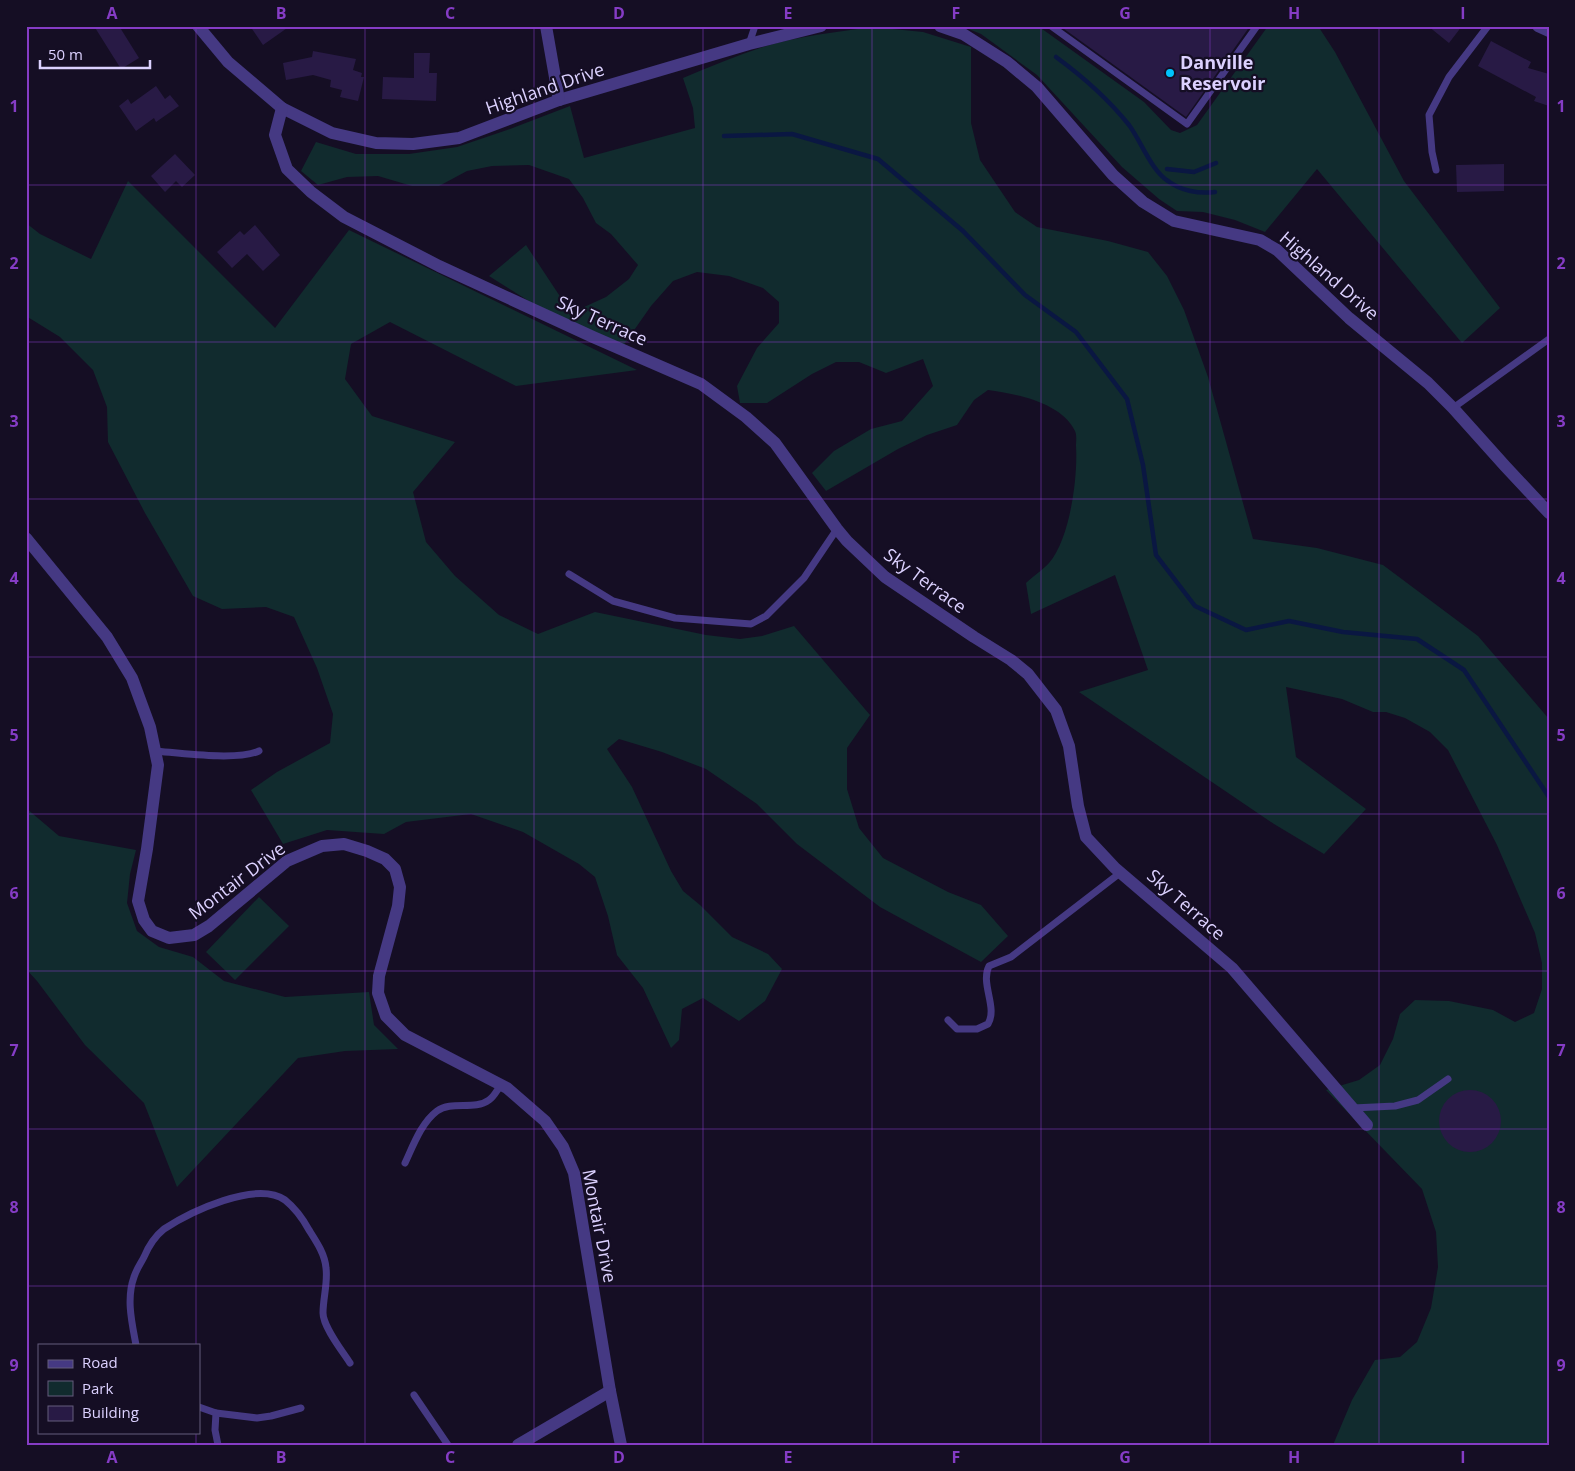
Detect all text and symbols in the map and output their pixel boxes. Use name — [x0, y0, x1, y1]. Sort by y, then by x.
text: A — [106, 2, 118, 24]
text: B — [276, 2, 286, 24]
text: C — [445, 2, 455, 24]
text: D — [613, 2, 625, 24]
text: E — [784, 2, 793, 24]
text: F — [952, 2, 960, 24]
text: G — [1119, 2, 1131, 24]
text: H — [1288, 2, 1300, 24]
text: I — [1460, 2, 1466, 24]
scale bar — [40, 38, 150, 70]
text: 50 m — [48, 44, 83, 64]
place label: Danville Reservoir — [1180, 50, 1265, 95]
street label: Highland Drive — [482, 57, 607, 120]
marker: Danville Reservoir — [1164, 67, 1176, 79]
text: 1 — [9, 95, 19, 117]
text: 1 — [1556, 95, 1566, 117]
street label: Highland Drive — [1275, 226, 1384, 325]
text: 2 — [9, 252, 19, 274]
text: 2 — [1556, 252, 1566, 274]
street label: Sky Terrace — [553, 289, 651, 351]
text: 3 — [9, 410, 19, 432]
text: 3 — [1556, 410, 1566, 432]
street label: Sky Terrace — [879, 542, 972, 618]
text: 4 — [9, 567, 19, 589]
text: 4 — [1556, 567, 1566, 589]
text: 5 — [9, 724, 19, 746]
text: 5 — [1556, 724, 1566, 746]
street label: Montair Drive — [183, 836, 290, 924]
street label: Sky Terrace — [1142, 864, 1231, 945]
text: 6 — [9, 882, 19, 904]
text: 6 — [1556, 882, 1566, 904]
text: 7 — [9, 1039, 19, 1061]
text: 7 — [1556, 1039, 1566, 1061]
street label: Montair Drive — [577, 1167, 623, 1285]
text: 8 — [9, 1196, 19, 1218]
text: 8 — [1556, 1196, 1566, 1218]
legend — [38, 1344, 200, 1434]
text: Road — [82, 1352, 118, 1372]
text: 9 — [9, 1354, 19, 1376]
text: 9 — [1556, 1354, 1566, 1376]
text: Park — [82, 1378, 113, 1398]
text: Building — [82, 1402, 139, 1422]
text: A — [106, 1446, 118, 1468]
text: B — [276, 1446, 286, 1468]
text: C — [445, 1446, 455, 1468]
text: D — [613, 1446, 625, 1468]
text: E — [784, 1446, 793, 1468]
text: F — [952, 1446, 960, 1468]
text: G — [1119, 1446, 1131, 1468]
text: H — [1288, 1446, 1300, 1468]
text: I — [1460, 1446, 1466, 1468]

